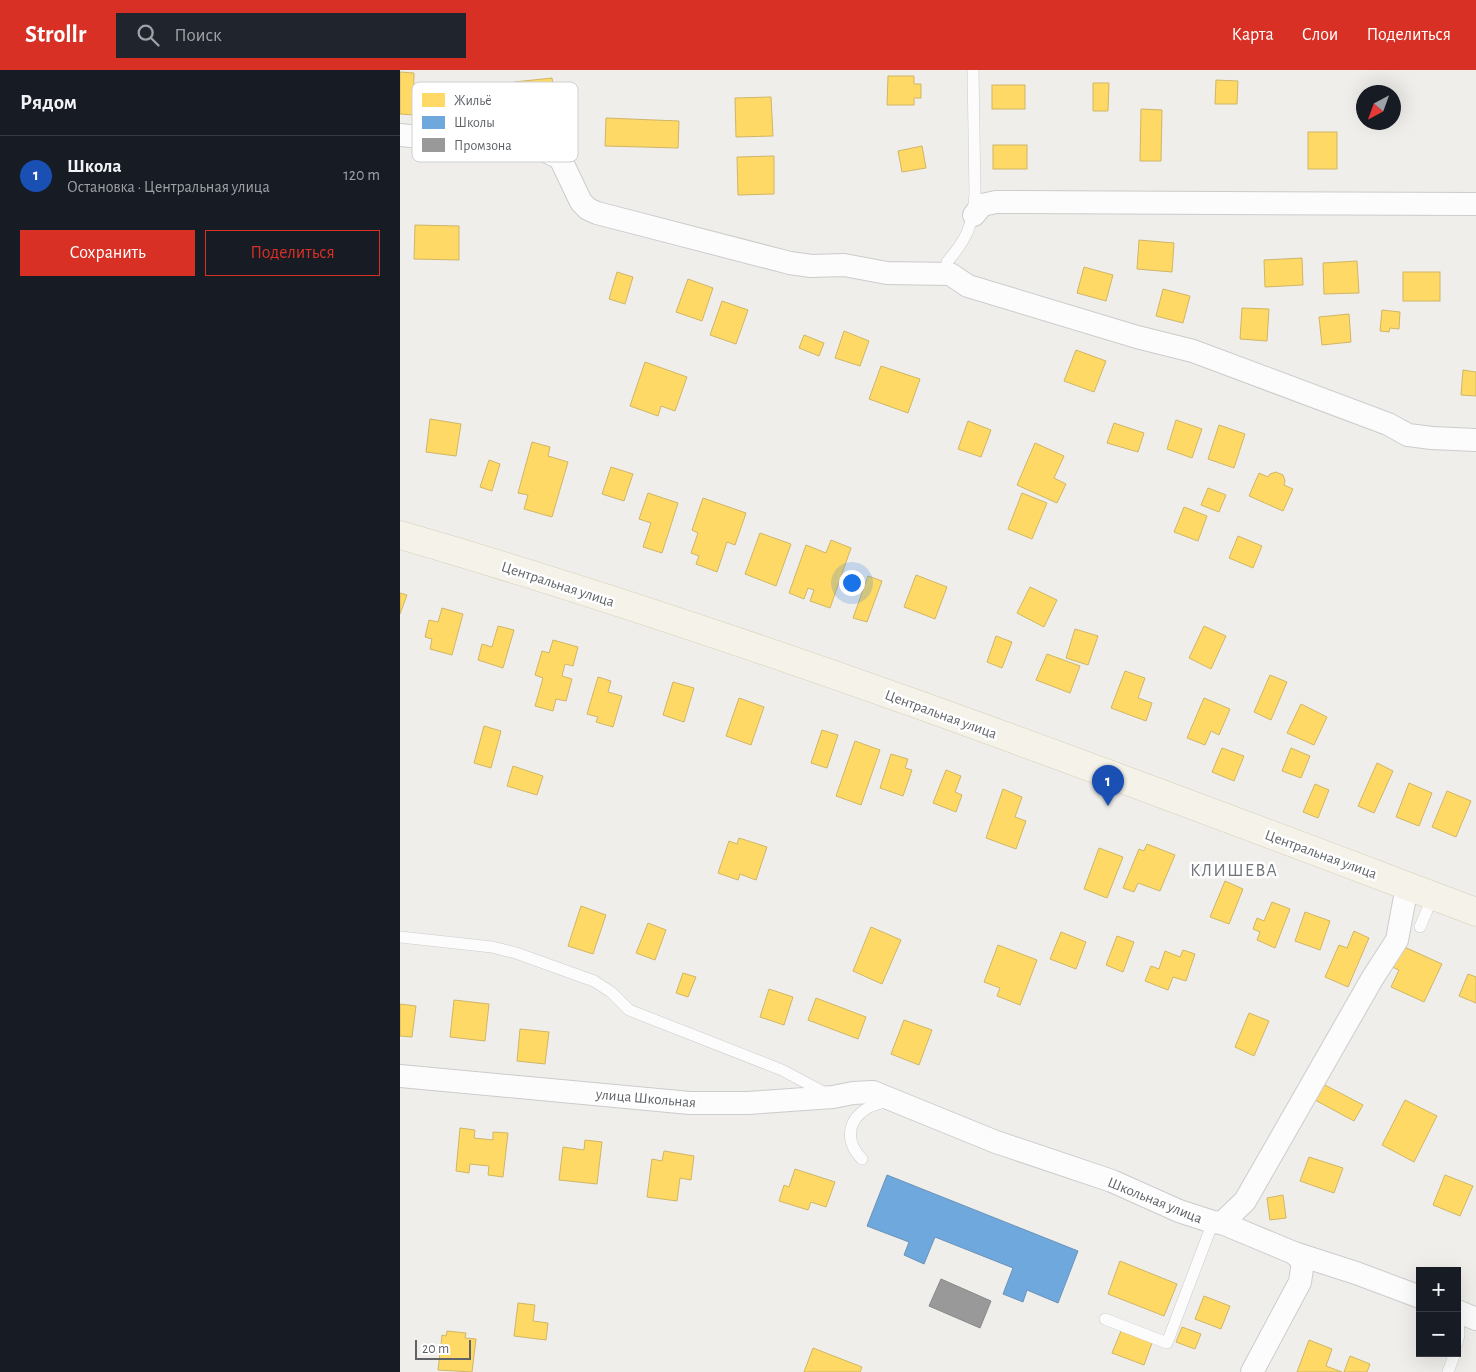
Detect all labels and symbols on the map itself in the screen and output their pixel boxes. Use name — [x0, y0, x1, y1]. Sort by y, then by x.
legend — [412, 82, 578, 162]
north arrow — [1356, 85, 1401, 130]
text: Жильё — [454, 94, 492, 108]
text: Школы — [454, 116, 495, 130]
text: Промзона — [454, 139, 512, 153]
street label: Центральная улица — [499, 559, 616, 610]
your location — [839, 570, 865, 596]
street label: Центральная улица — [883, 687, 999, 742]
pin: 1 — [1092, 765, 1124, 806]
street label: Центральная улица — [1263, 827, 1379, 882]
district label: КЛИШЕВА — [1190, 862, 1278, 880]
street label: улица Школьная — [594, 1087, 697, 1110]
street label: Школьная улица — [1105, 1175, 1204, 1226]
scale bar — [415, 1337, 471, 1360]

